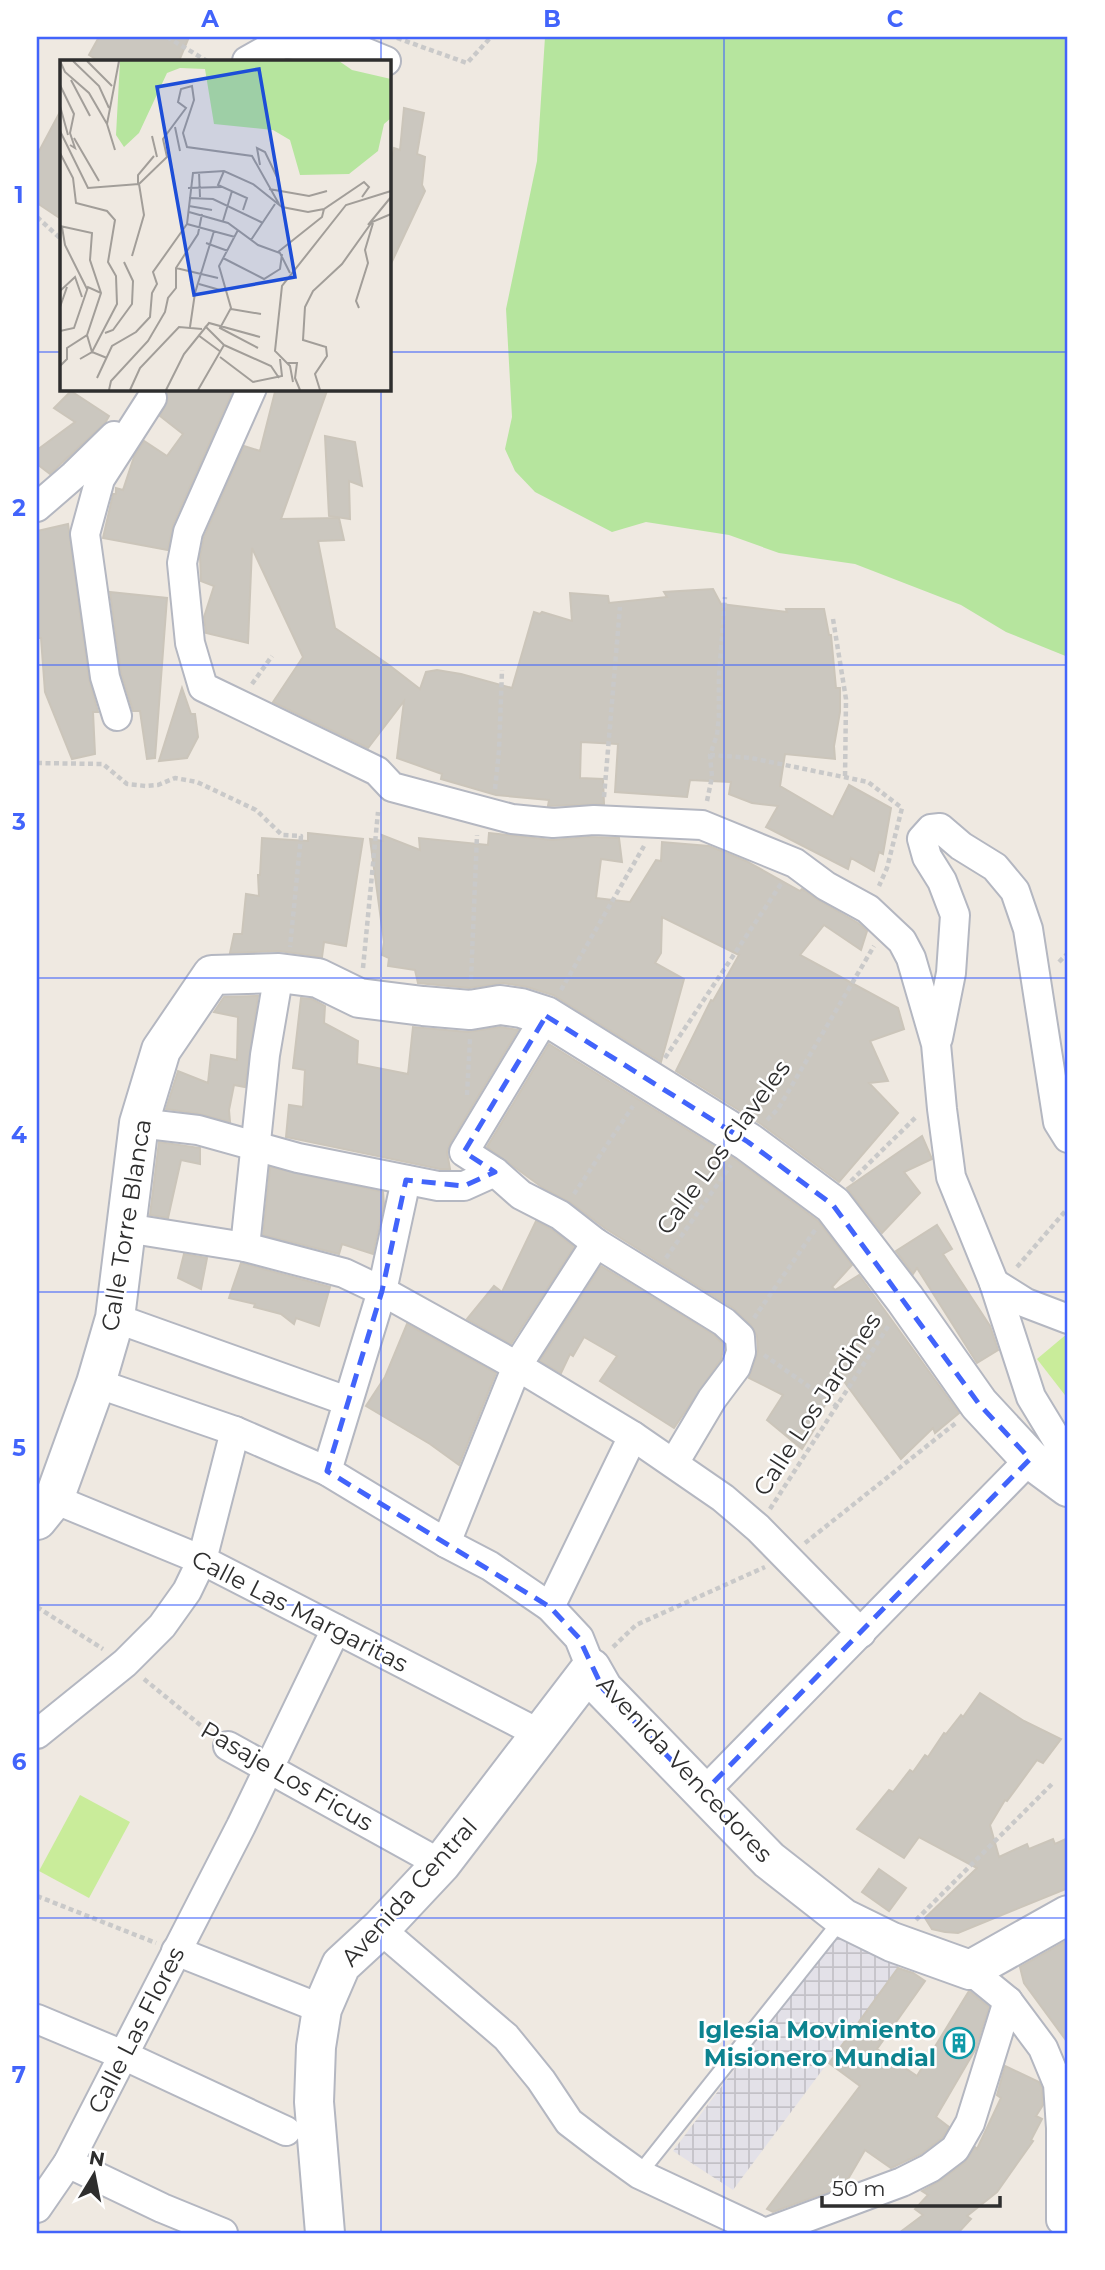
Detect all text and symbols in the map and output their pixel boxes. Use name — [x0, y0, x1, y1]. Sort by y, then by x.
text: A — [200, 5, 219, 33]
text: B — [543, 5, 561, 33]
text: C — [887, 5, 904, 33]
inset map — [60, 60, 390, 390]
text: 1 — [14, 181, 24, 209]
text: 2 — [12, 494, 26, 522]
text: 3 — [11, 808, 26, 836]
street label: Calle Los Claveles — [650, 1054, 796, 1240]
street label: Calle Torre Blanca — [95, 1117, 157, 1333]
text: 4 — [11, 1121, 27, 1149]
street label: Calle Los Jardines — [747, 1307, 887, 1501]
text: 5 — [12, 1434, 26, 1462]
street label: Calle Las Margaritas — [187, 1544, 413, 1678]
street label: Avenida Vencedores — [591, 1670, 779, 1868]
street label: Pasaje Los Ficus — [196, 1715, 378, 1837]
text: 6 — [12, 1748, 27, 1776]
street label: Avenida Central — [335, 1812, 483, 1972]
street label: Calle Las Flores — [81, 1942, 191, 2118]
place label: Iglesia Movimiento Misionero Mundial — [698, 2015, 936, 2072]
building icon: Iglesia Movimiento Misionero Mundial — [942, 2026, 976, 2060]
text: 7 — [12, 2061, 26, 2089]
north arrow — [60, 2140, 130, 2210]
text: N — [87, 2146, 106, 2171]
scale bar — [822, 2165, 1000, 2209]
text: 50 m — [832, 2176, 886, 2201]

